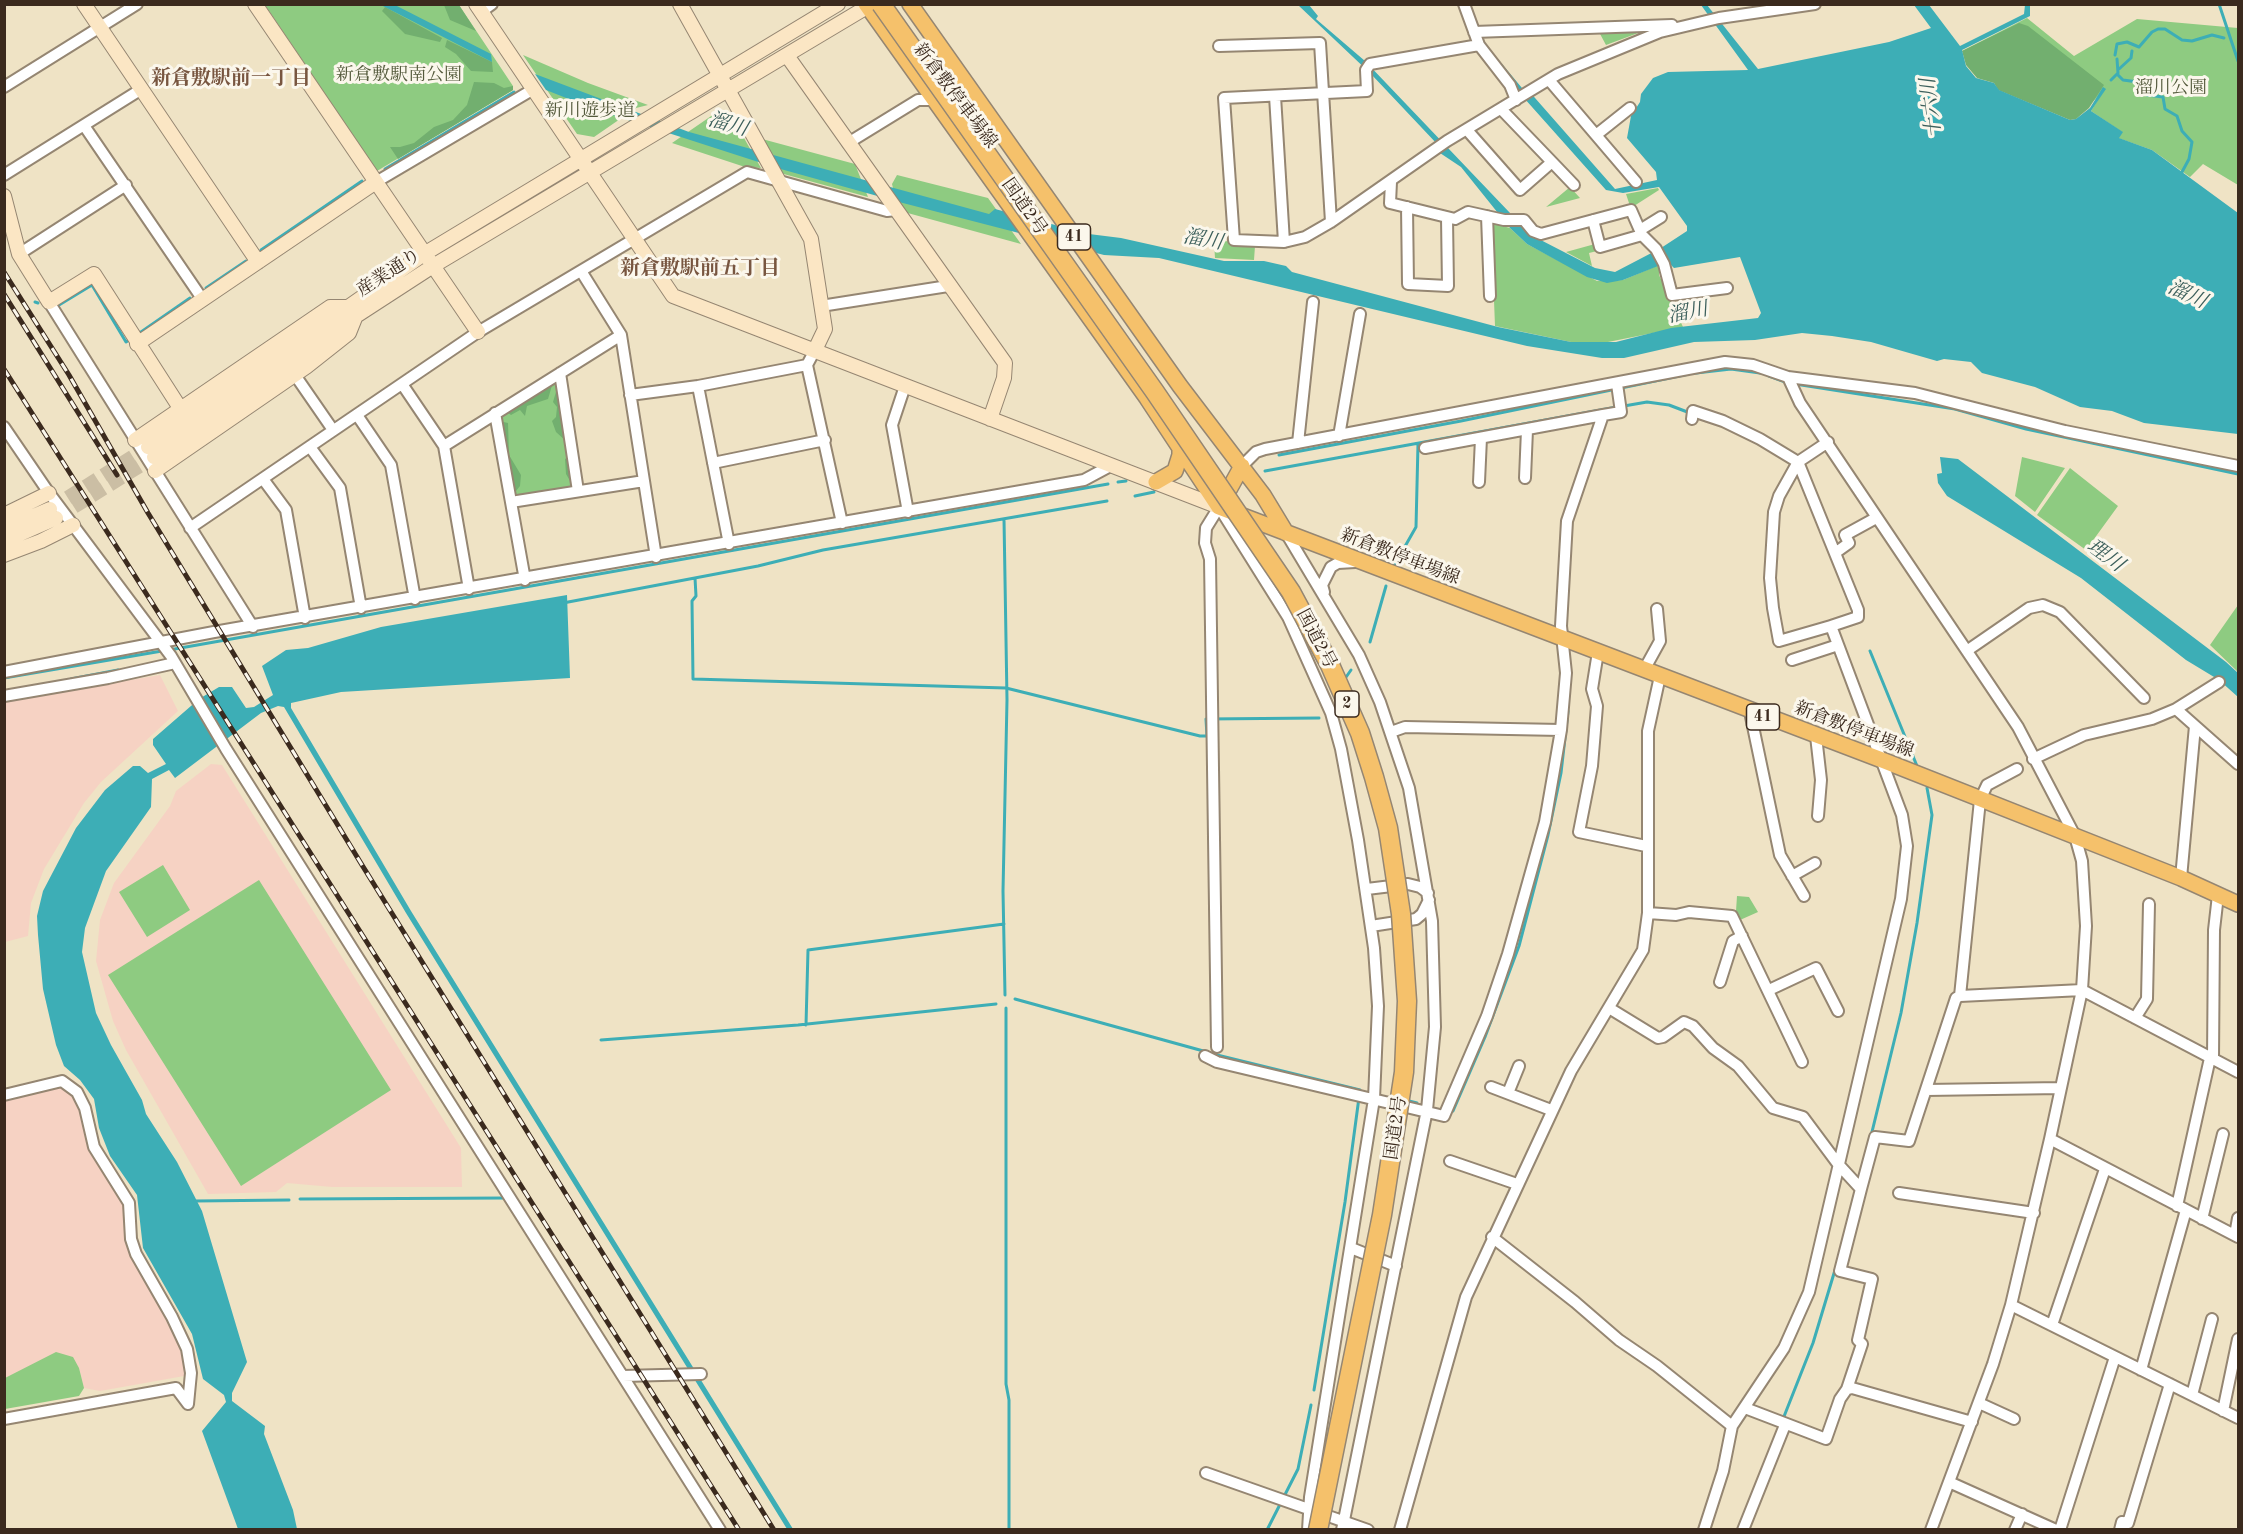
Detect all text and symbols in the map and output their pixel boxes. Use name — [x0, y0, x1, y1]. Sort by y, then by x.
street label: 新倉敷停車場線 — [908, 39, 1002, 153]
park label: 新倉敷駅南公園 — [336, 64, 462, 86]
district label: 新倉敷駅前一丁目 — [151, 67, 311, 91]
water label: 十六川 — [1916, 77, 1948, 139]
park label: 溜川公園 — [2135, 77, 2207, 99]
park label: 新川遊歩道 — [545, 100, 635, 122]
water label: 溜川 — [705, 108, 751, 142]
street label: 国道2号 — [997, 174, 1051, 240]
road number: 41 — [1058, 224, 1090, 250]
water label: 溜川 — [1181, 225, 1225, 255]
street label: 産業通り — [353, 244, 425, 302]
district label: 新倉敷駅前五丁目 — [620, 257, 780, 281]
water label: 溜川 — [2164, 276, 2210, 314]
water label: 溜川 — [1666, 297, 1710, 329]
street label: 新倉敷停車場線 — [1337, 524, 1463, 590]
water label: 理川 — [2082, 535, 2128, 577]
street label: 国道2号 — [1291, 605, 1341, 673]
road number: 2 — [1335, 691, 1359, 717]
street label: 新倉敷停車場線 — [1791, 697, 1917, 763]
road number: 41 — [1746, 704, 1780, 730]
street label: 国道2号 — [1381, 1095, 1411, 1161]

